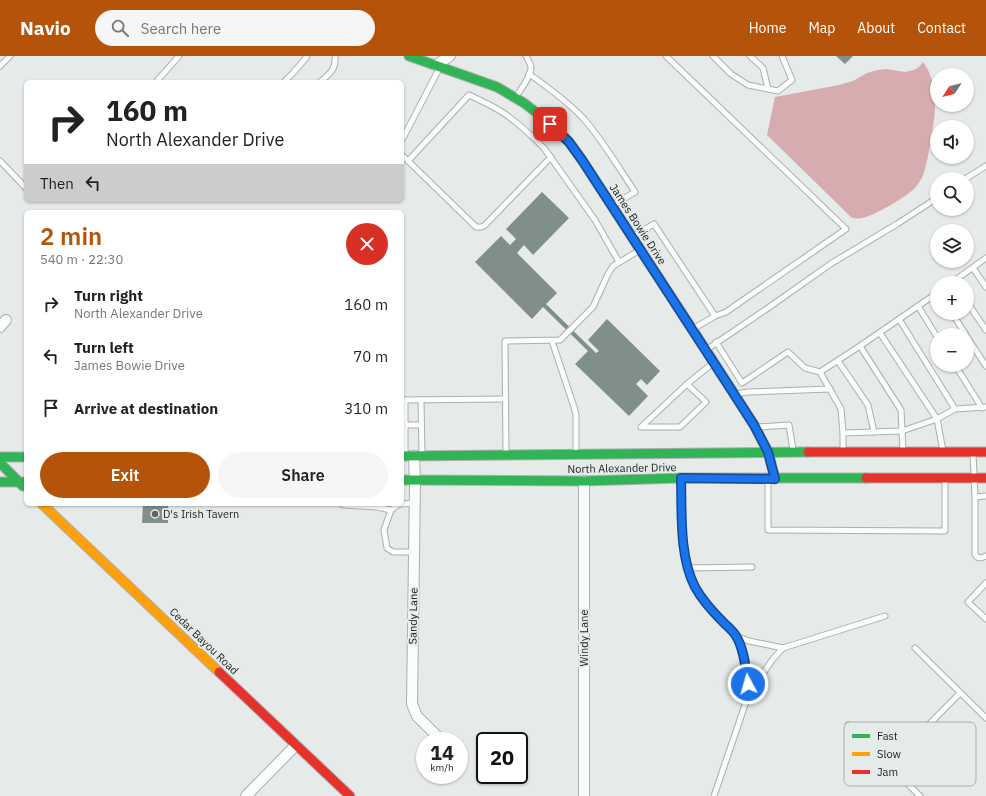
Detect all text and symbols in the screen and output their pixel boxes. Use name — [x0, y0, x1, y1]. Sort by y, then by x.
search box — [95, 10, 375, 46]
text: Navio — [20, 16, 71, 40]
icon: search — [109, 17, 131, 39]
text: Search here — [141, 19, 221, 38]
text: Home — [749, 19, 786, 37]
text: Map — [808, 19, 835, 37]
text: About — [857, 19, 895, 37]
text: Contact — [917, 19, 966, 37]
north arrow — [930, 68, 974, 112]
map controls — [930, 68, 974, 372]
text: 160 m — [106, 92, 188, 129]
icon: right — [40, 96, 92, 148]
pin — [533, 107, 567, 141]
icon: arrive — [539, 113, 561, 135]
button: sound — [930, 120, 974, 164]
text: North Alexander Drive — [106, 128, 284, 151]
icon: left — [82, 172, 104, 194]
button: search — [930, 172, 974, 216]
text: Then — [40, 174, 74, 193]
street label: James Bowie Drive — [607, 181, 669, 267]
text: 2 min — [40, 220, 102, 252]
button: close — [346, 223, 388, 265]
button: layers — [930, 224, 974, 268]
text: 540 m · 22:30 — [40, 251, 123, 268]
button: + — [930, 276, 974, 320]
text: Turn right — [74, 286, 143, 305]
icon: right — [40, 293, 62, 315]
text: 160 m — [344, 295, 388, 314]
text: North Alexander Drive — [74, 305, 203, 322]
button: − — [930, 328, 974, 372]
text: Turn left — [74, 338, 134, 357]
icon: left — [40, 345, 62, 367]
text: 70 m — [353, 347, 388, 366]
text: James Bowie Drive — [74, 357, 185, 374]
icon: arrive — [40, 397, 62, 419]
text: Arrive at destination — [74, 399, 218, 418]
text: 310 m — [344, 399, 388, 418]
button: Exit — [40, 452, 210, 498]
button: Share — [218, 452, 388, 498]
street label: North Alexander Drive — [567, 460, 677, 476]
place label: D's Irish Tavern — [163, 507, 239, 521]
marker: D's Irish Tavern — [150, 509, 160, 519]
street label: Sandy Lane — [406, 588, 420, 644]
street label: Cedar Bayou Road — [167, 605, 241, 677]
street label: Windy Lane — [577, 610, 591, 666]
position arrow — [727, 663, 769, 705]
legend — [844, 722, 976, 786]
text: Fast — [877, 729, 898, 743]
speed limit sign: 20 — [476, 732, 528, 784]
text: 14 — [430, 739, 454, 766]
text: Slow — [877, 747, 901, 761]
text: km/h — [430, 761, 454, 774]
text: Jam — [877, 765, 898, 779]

